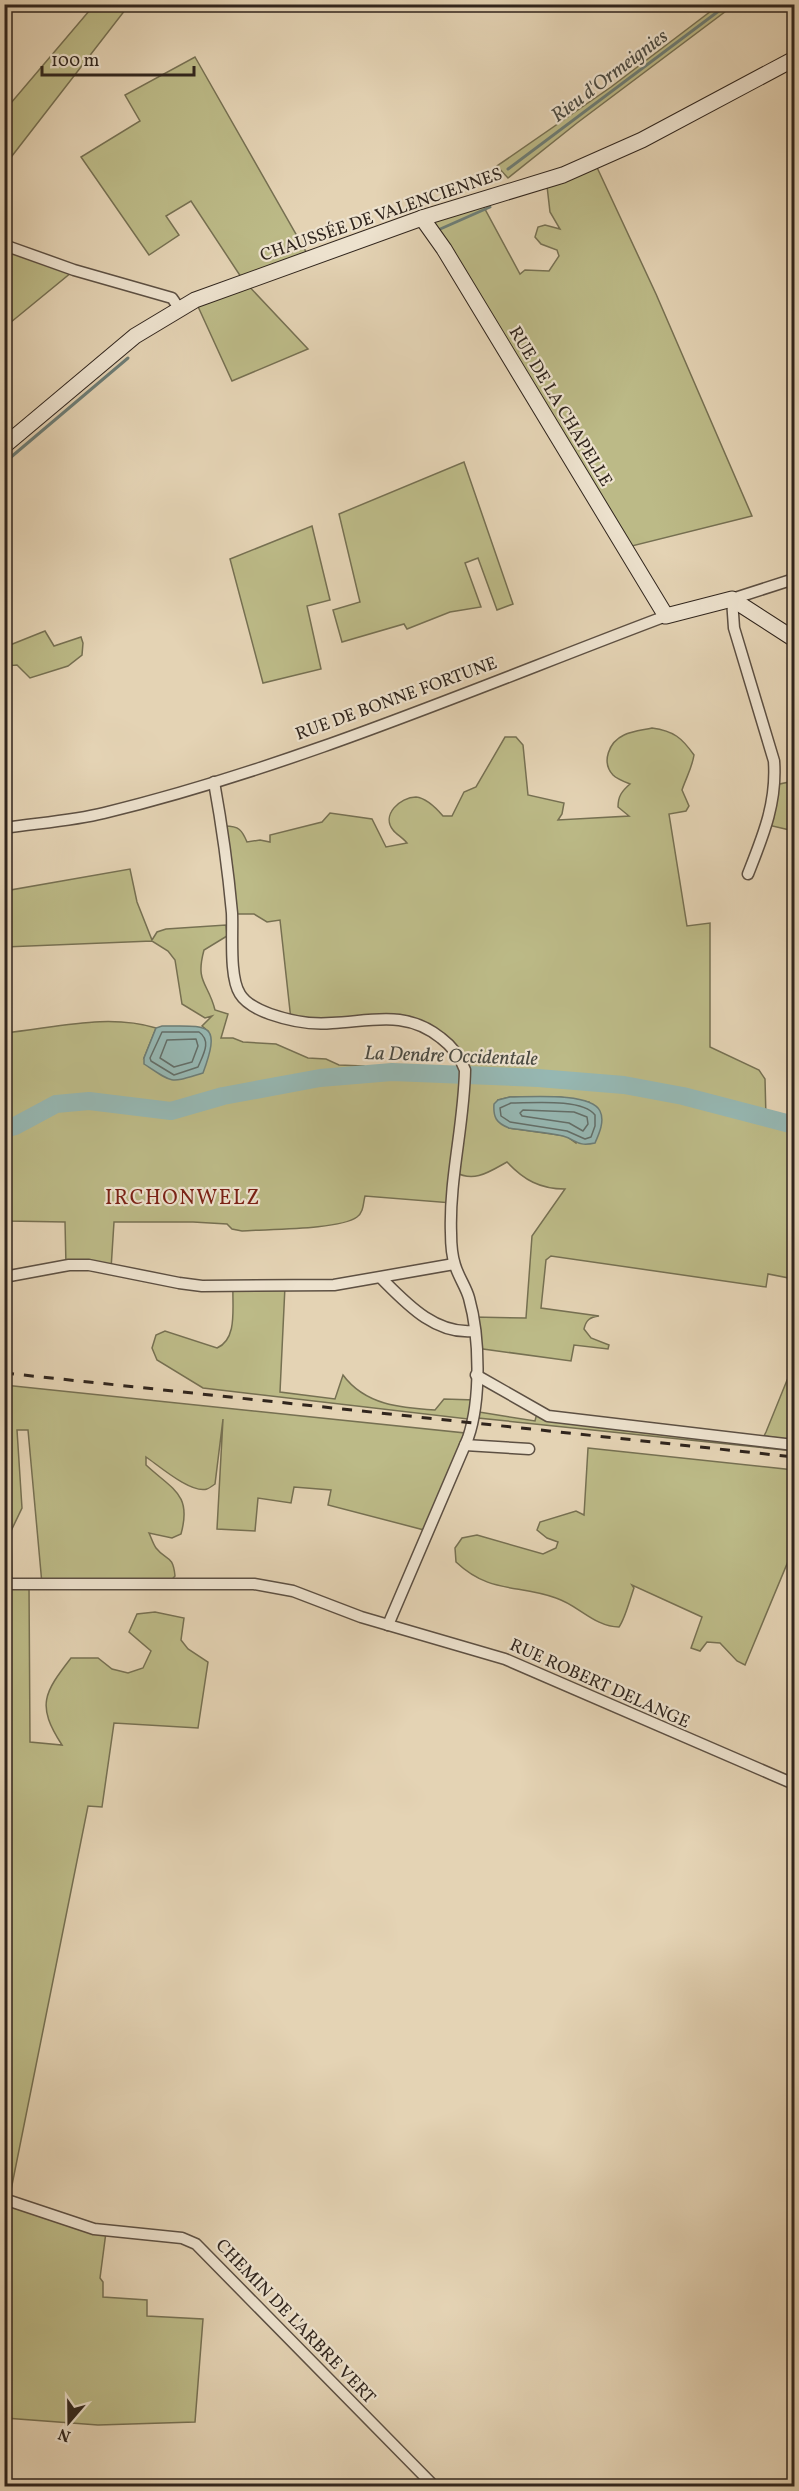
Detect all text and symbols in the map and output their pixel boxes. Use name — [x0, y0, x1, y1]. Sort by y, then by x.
water label: Rieu d'Ormeignies — [546, 23, 675, 130]
scale bar — [42, 39, 194, 77]
text: 100 m — [51, 49, 100, 74]
street label: CHAUSSÉE DE VALENCIENNES — [257, 162, 506, 269]
street label: RUE DE LA CHAPELLE — [502, 322, 618, 492]
street label: RUE DE BONNE FORTUNE — [292, 651, 501, 748]
water label: La Dendre Occidentale — [364, 1040, 539, 1074]
district label: IRCHONWELZ — [105, 1184, 261, 1213]
street label: RUE ROBERT DELANGE — [505, 1633, 694, 1736]
street label: CHEMIN DE L'ARBRE VERT — [209, 2234, 381, 2411]
north arrow — [39, 2392, 99, 2452]
text: N — [55, 2422, 74, 2447]

